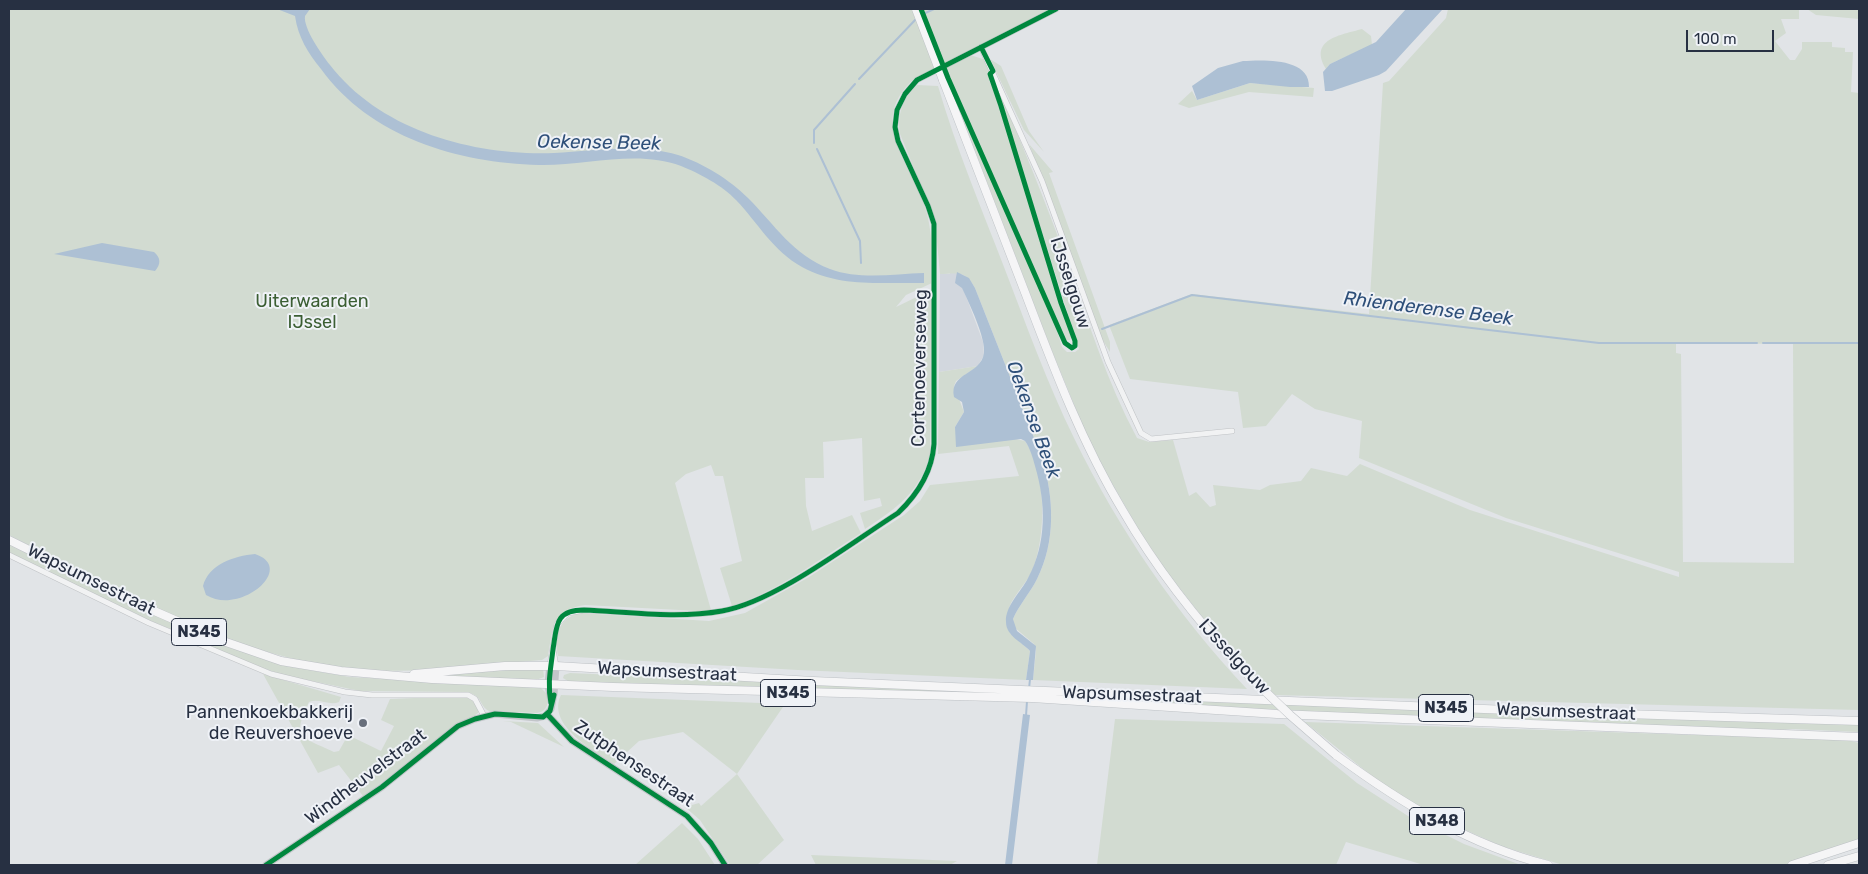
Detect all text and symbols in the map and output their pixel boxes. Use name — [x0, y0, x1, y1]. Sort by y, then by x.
scale bar — [1688, 20, 1776, 52]
text: 100 m — [1694, 30, 1736, 48]
water label: Oekense Beek — [537, 131, 661, 155]
street label: IJsselgouw — [1045, 234, 1095, 332]
water label: Rhienderense Beek — [1342, 287, 1514, 331]
street label: Cortenoeverseweg — [908, 289, 932, 447]
park label: Uiterwaarden IJssel — [255, 291, 369, 334]
water label: Oekense Beek — [1001, 358, 1065, 482]
street label: Wapsumsestraat — [23, 540, 159, 620]
street label: IJsselgouw — [1194, 615, 1274, 699]
road number: N345 — [172, 618, 226, 646]
street label: Wapsumsestraat — [597, 658, 737, 686]
road number: N345 — [760, 680, 816, 706]
street label: Wapsumsestraat — [1062, 682, 1202, 708]
road number: N345 — [1418, 694, 1474, 721]
street label: Wapsumsestraat — [1496, 699, 1636, 725]
place label: Pannenkoekbakkerij de Reuvershoeve — [186, 702, 353, 744]
street label: Zutphensestraat — [570, 716, 698, 812]
marker: Pannenkoekbakkerij de Reuvershoeve — [357, 717, 369, 729]
street label: Windheuvelstraat — [301, 724, 431, 830]
road number: N348 — [1410, 808, 1464, 834]

